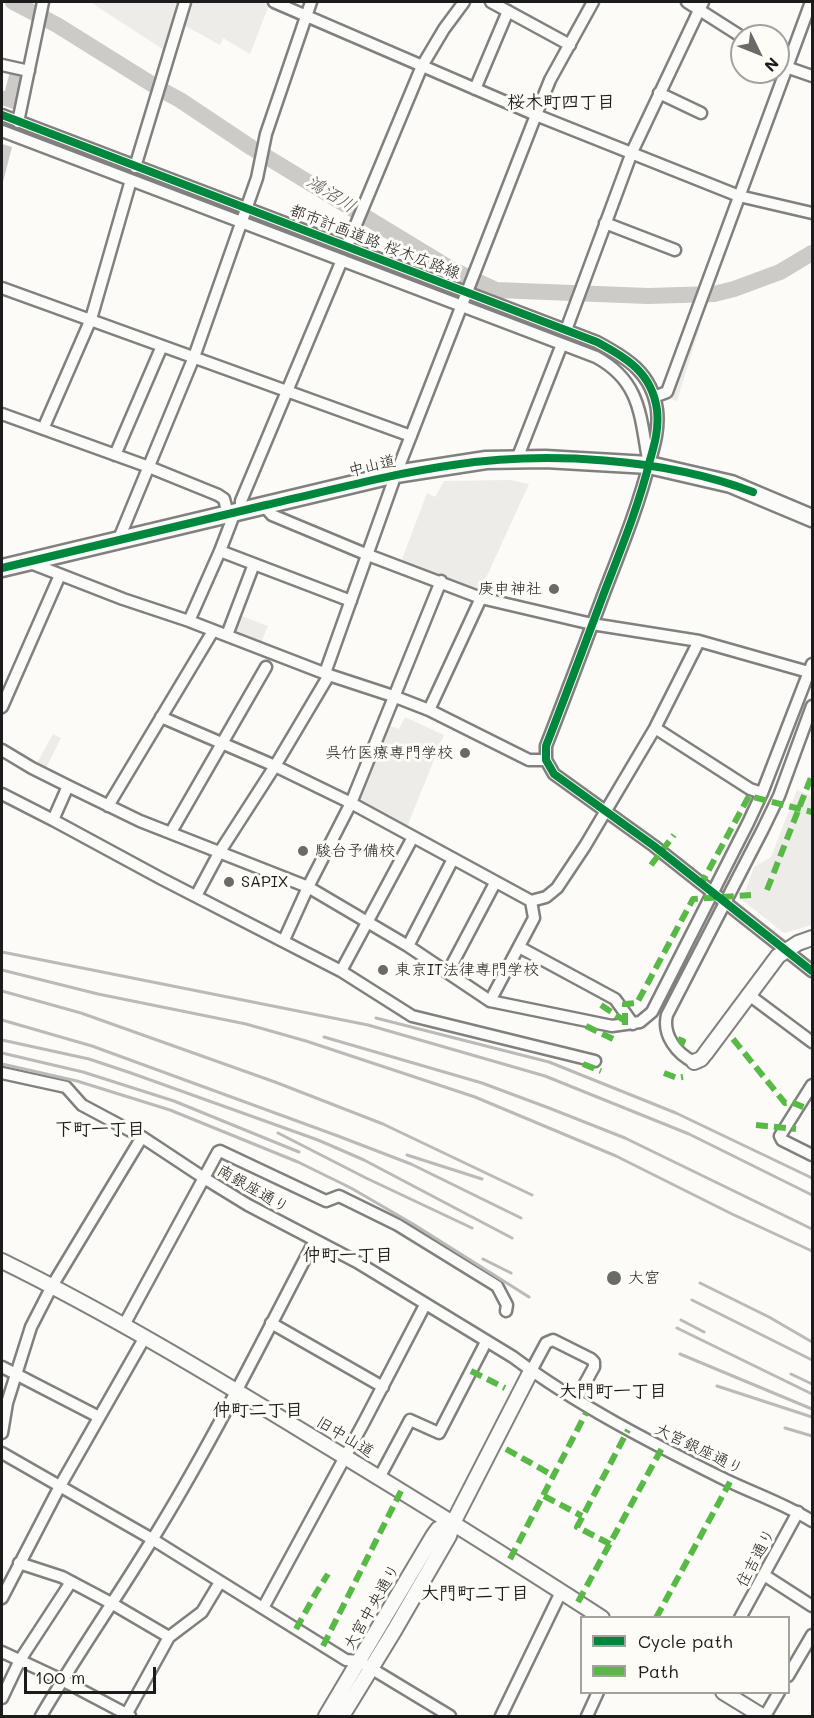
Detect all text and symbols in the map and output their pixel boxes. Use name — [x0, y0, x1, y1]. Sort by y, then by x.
north arrow — [730, 24, 790, 84]
text: N — [760, 54, 784, 77]
district label: 桜木町四丁目 — [507, 91, 615, 113]
water label: 鴻沼川 — [302, 171, 360, 217]
street label: 都市計画道路 桜木広路線 — [287, 201, 463, 283]
street label: 中山道 — [346, 451, 398, 481]
place label: 庚申神社 — [478, 579, 542, 599]
marker: 庚申神社 — [547, 582, 561, 596]
place label: 呉竹医療専門学校 — [325, 743, 453, 763]
marker: 呉竹医療専門学校 — [458, 746, 472, 760]
place label: 駿台予備校 — [315, 841, 395, 861]
marker: 駿台予備校 — [296, 844, 310, 858]
place label: SAPIX — [241, 872, 288, 892]
marker: SAPIX — [222, 875, 236, 889]
place label: 東京IT法律専門学校 — [395, 960, 539, 980]
marker: 東京IT法律専門学校 — [376, 963, 390, 977]
district label: 下町一丁目 — [55, 1118, 145, 1140]
street label: 南銀座通り — [214, 1161, 292, 1217]
district label: 仲町一丁目 — [303, 1244, 393, 1266]
place label: 大宮 — [628, 1268, 660, 1288]
marker: 大宮 — [605, 1269, 623, 1287]
district label: 大門町一丁目 — [559, 1380, 667, 1402]
district label: 仲町二丁目 — [213, 1399, 303, 1421]
street label: 旧中山道 — [313, 1412, 377, 1462]
street label: 大宮銀座通り — [652, 1419, 746, 1479]
street label: 住吉通り — [733, 1525, 779, 1591]
street label: 大宮中央通り — [340, 1561, 404, 1653]
district label: 大門町二丁目 — [421, 1582, 529, 1604]
legend — [580, 1616, 790, 1694]
text: Cycle path — [638, 1629, 733, 1653]
scale bar — [27, 1655, 159, 1693]
text: Path — [638, 1659, 678, 1683]
text: 100 m — [35, 1665, 85, 1689]

